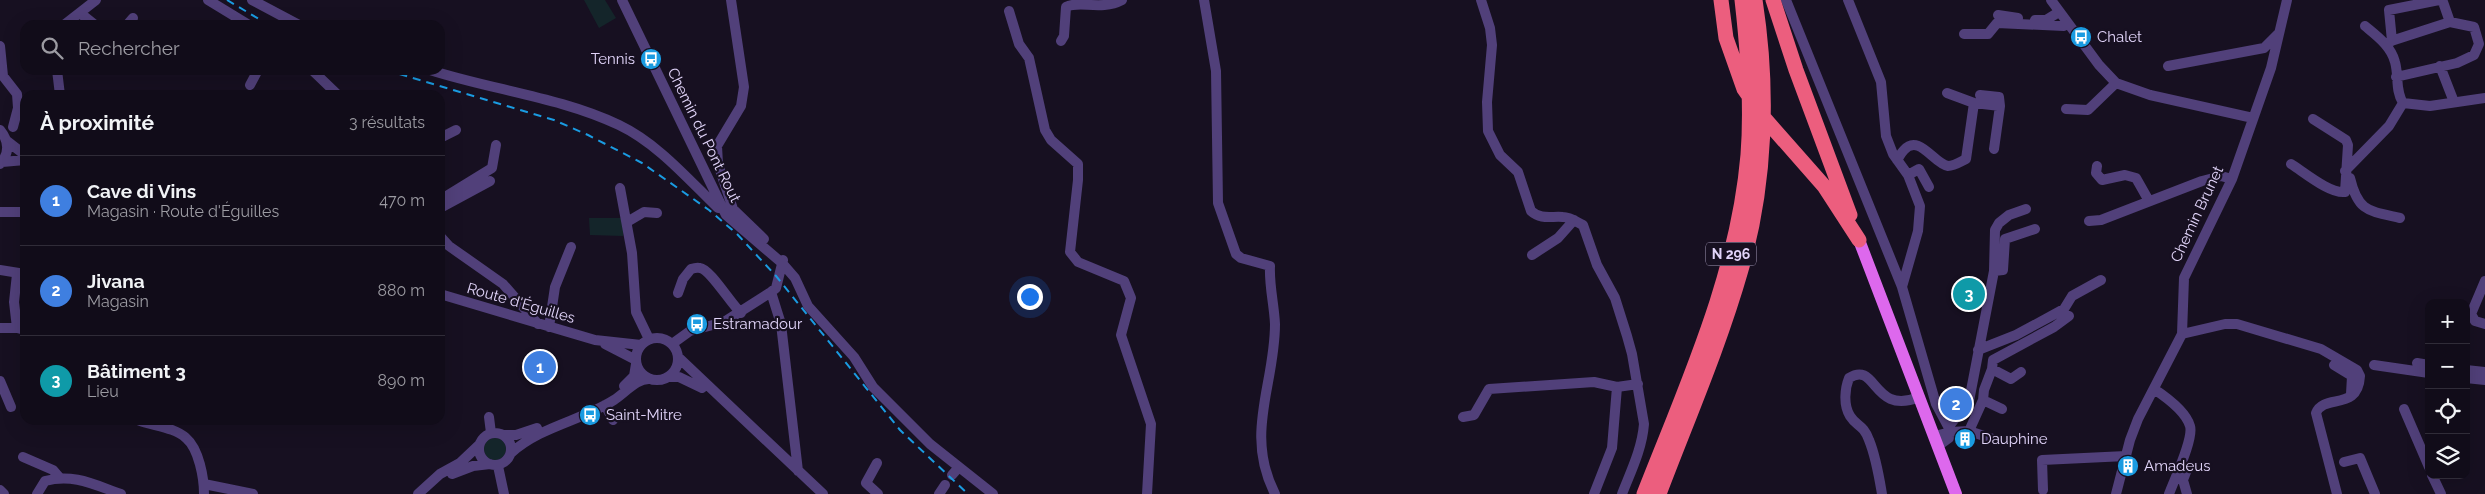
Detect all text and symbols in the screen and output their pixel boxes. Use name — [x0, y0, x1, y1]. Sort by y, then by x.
search box — [20, 20, 445, 75]
bus stop icon: Chalet — [2069, 25, 2093, 49]
place label: Chalet — [2097, 28, 2142, 46]
icon: search — [38, 34, 66, 62]
text: Rechercher — [78, 37, 180, 59]
bus stop icon: Tennis — [639, 47, 663, 71]
place label: Tennis — [591, 50, 635, 68]
street label: Chemin du Pont Rout — [664, 65, 744, 205]
text: À proximité — [40, 110, 154, 135]
text: 3 résultats — [349, 113, 425, 132]
street label: Chemin Brunet — [2167, 163, 2227, 265]
text: Cave di Vins — [87, 180, 196, 202]
text: 1 — [52, 191, 60, 210]
text: 470 m — [379, 191, 425, 210]
text: Magasin · Route d'Éguilles — [87, 202, 279, 221]
road number: N 296 — [1706, 242, 1756, 266]
text: Jivana — [87, 270, 145, 292]
pin: 3 — [1953, 275, 1985, 313]
street label: Route d'Éguilles — [465, 279, 577, 327]
text: 2 — [51, 281, 61, 300]
text: 880 m — [377, 281, 425, 300]
your location — [1017, 284, 1043, 310]
text: Magasin — [87, 292, 149, 311]
map controls — [2425, 299, 2470, 479]
button: + — [2425, 299, 2470, 344]
bus stop icon: Estramadour — [685, 312, 709, 336]
place label: Estramadour — [713, 315, 803, 333]
button: − — [2425, 344, 2470, 389]
pin: 1 — [524, 348, 556, 386]
text: Bâtiment 3 — [87, 360, 186, 382]
text: 3 — [52, 371, 60, 390]
text: 890 m — [378, 371, 425, 390]
text: Lieu — [87, 382, 119, 401]
pin: 2 — [1940, 385, 1972, 423]
button: locate — [2425, 389, 2470, 434]
bus stop icon: Saint-Mitre — [578, 403, 602, 427]
place label: Saint-Mitre — [606, 406, 682, 424]
building icon: Dauphine — [1953, 427, 1977, 451]
place label: Dauphine — [1981, 430, 2048, 448]
button: layers — [2425, 434, 2470, 479]
building icon: Amadeus — [2116, 454, 2140, 478]
place label: Amadeus — [2144, 457, 2210, 475]

